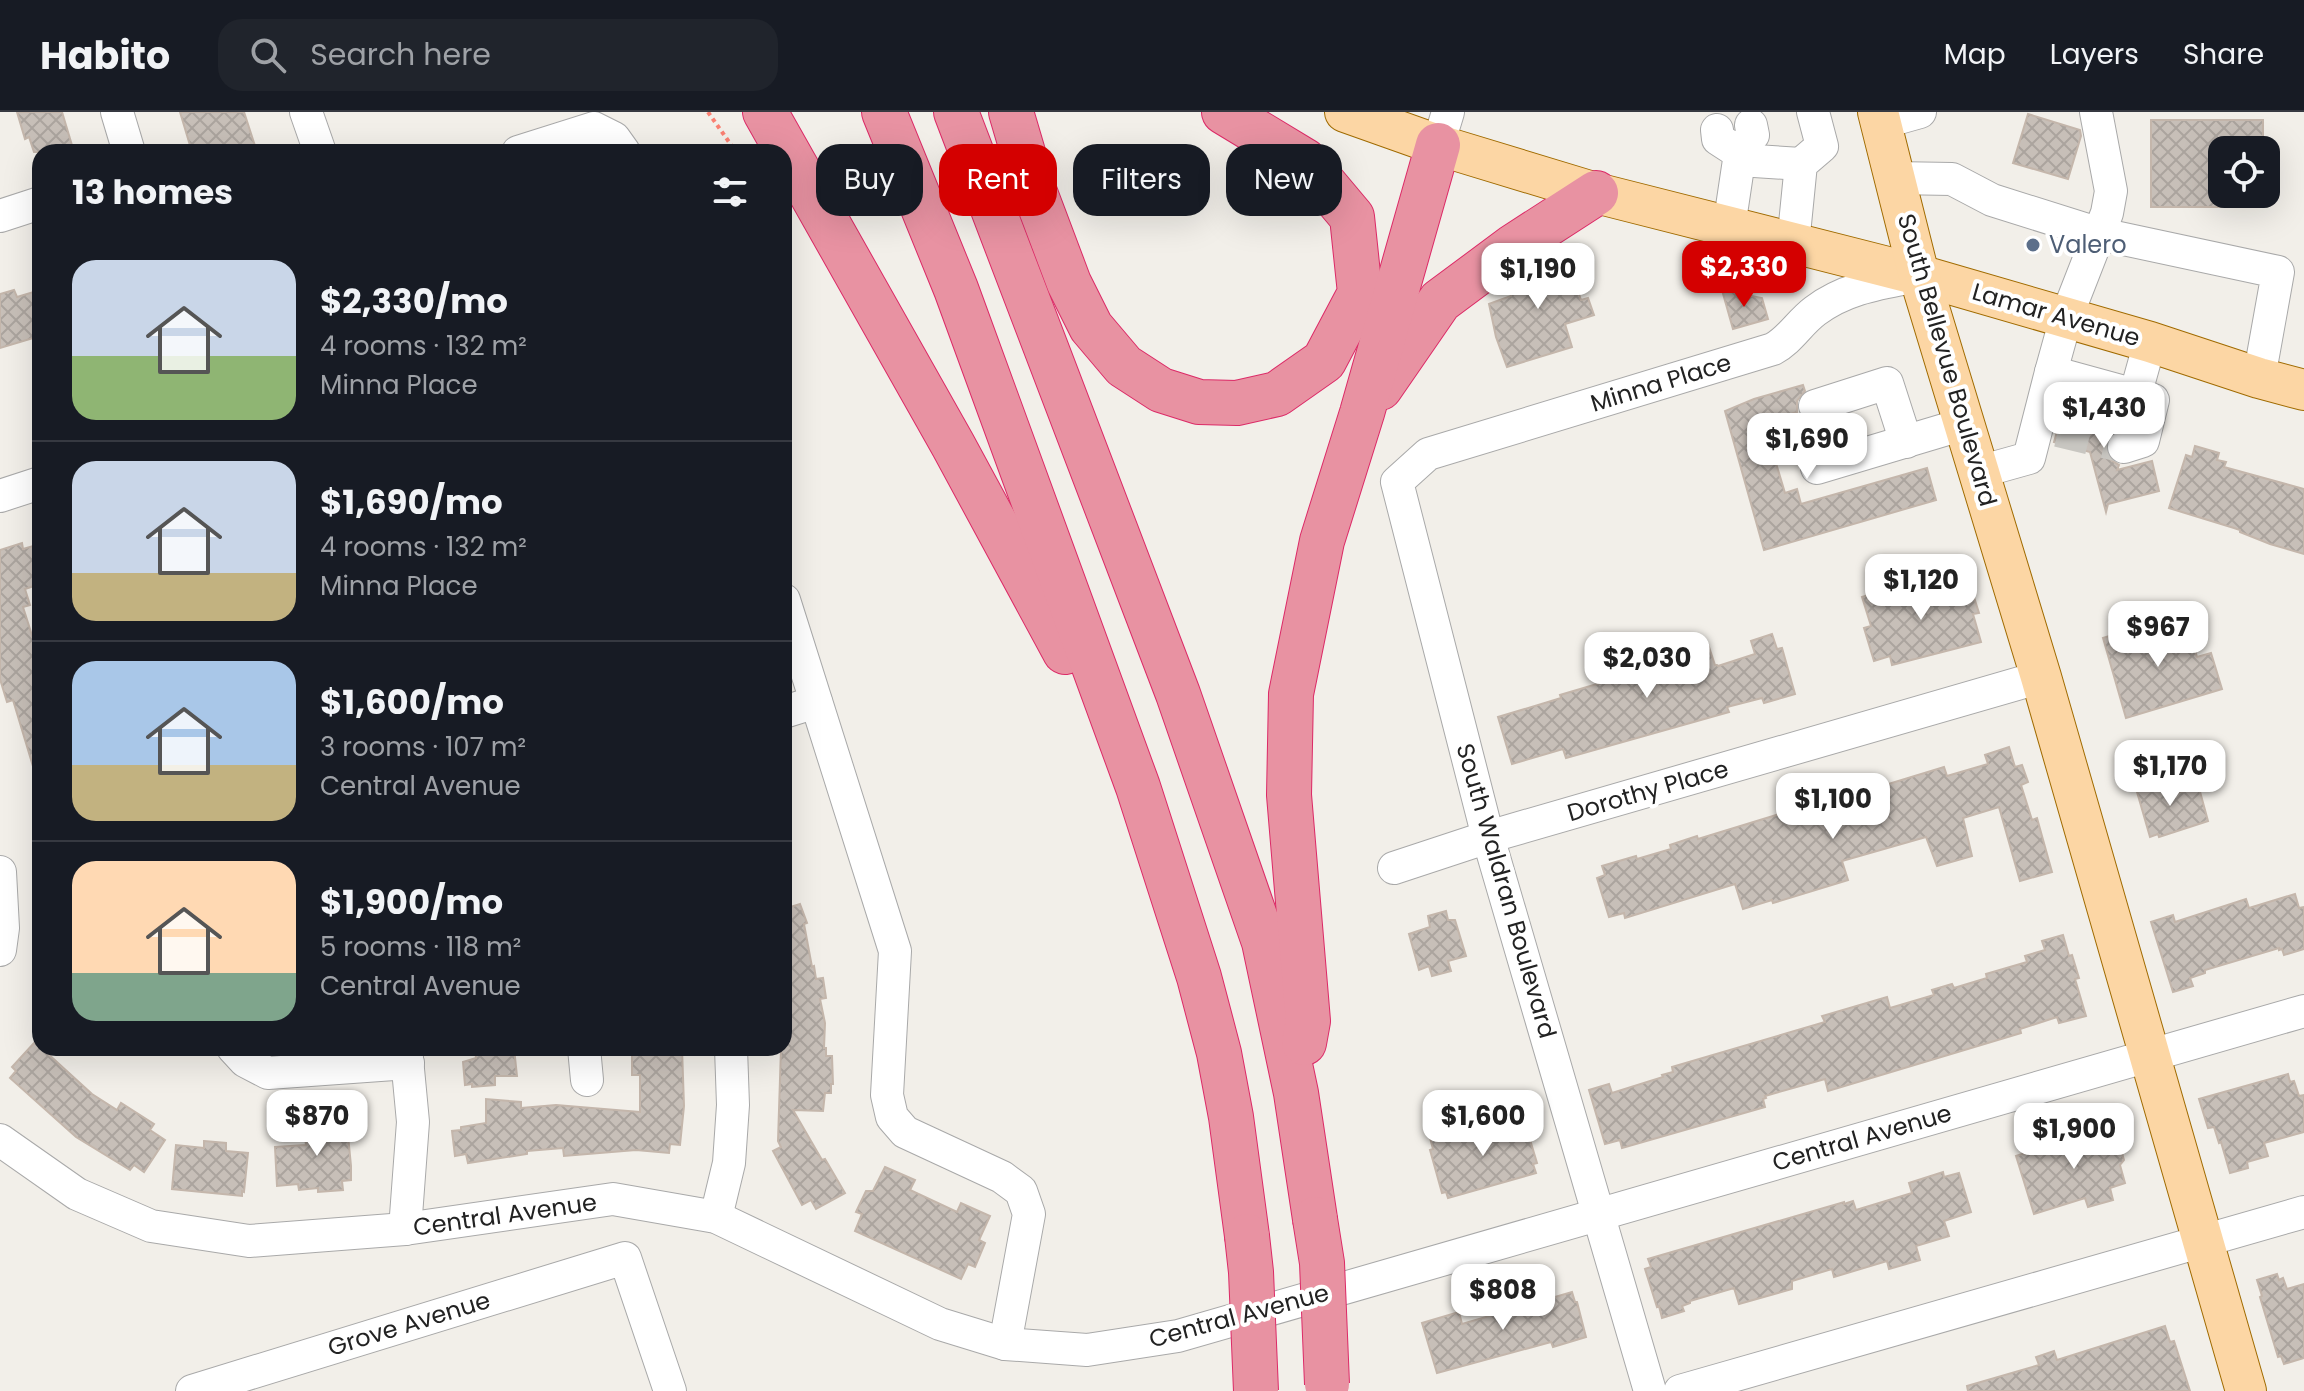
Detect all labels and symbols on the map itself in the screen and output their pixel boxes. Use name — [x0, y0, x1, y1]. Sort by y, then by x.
street label: South Bellevue Boulevard — [1890, 210, 2005, 510]
place label: Valero — [2049, 228, 2127, 261]
marker: Valero — [2024, 236, 2042, 254]
pin: $2,330 — [1679, 241, 1809, 309]
pin: $1,190 — [1473, 243, 1603, 311]
street label: Lamar Avenue — [1968, 275, 2144, 354]
street label: Minna Place — [1587, 345, 1735, 420]
pin: $1,430 — [2039, 382, 2169, 450]
pin: $1,690 — [1742, 413, 1872, 481]
pin: $1,120 — [1856, 554, 1986, 622]
pin: $967 — [2111, 601, 2205, 669]
pin: $2,030 — [1582, 632, 1712, 700]
street label: South Waldran Boulevard — [1449, 740, 1564, 1042]
pin: $1,170 — [2105, 740, 2235, 808]
street label: Dorothy Place — [1563, 752, 1732, 829]
pin: $1,100 — [1768, 773, 1898, 841]
pin: $870 — [270, 1090, 364, 1158]
pin: $1,600 — [1418, 1090, 1548, 1158]
street label: Central Avenue — [1768, 1096, 1955, 1179]
pin: $1,900 — [2009, 1103, 2139, 1171]
street label: Central Avenue — [411, 1185, 599, 1244]
pin: $808 — [1456, 1264, 1550, 1332]
street label: Central Avenue — [1145, 1276, 1333, 1355]
street label: Grove Avenue — [324, 1283, 494, 1364]

